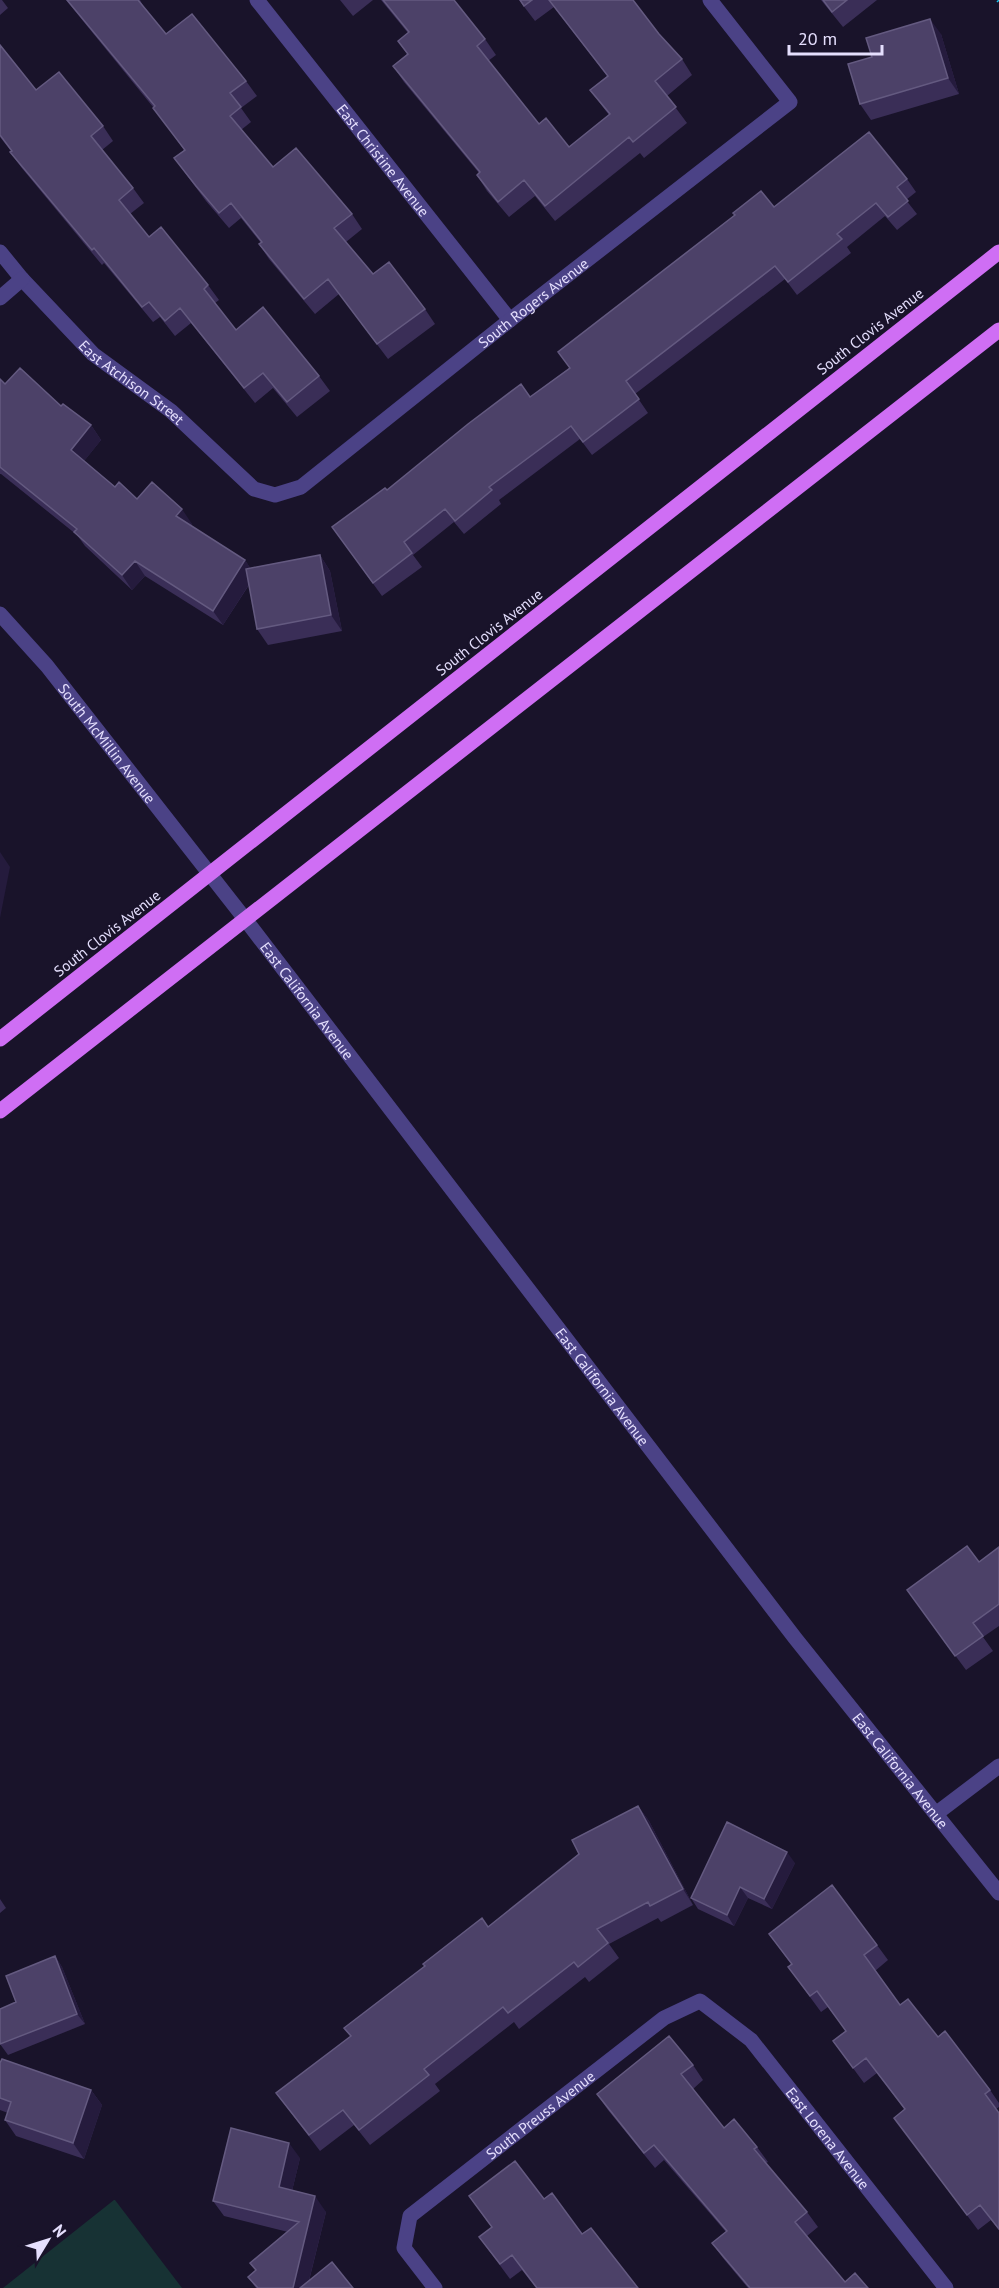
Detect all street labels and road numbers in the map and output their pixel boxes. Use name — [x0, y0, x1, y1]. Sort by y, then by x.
street label: East Christine Avenue — [333, 100, 434, 220]
street label: South Rogers Avenue — [474, 253, 592, 352]
street label: South Clovis Avenue — [813, 283, 927, 379]
street label: East Atchison Street — [75, 336, 189, 428]
street label: South Clovis Avenue — [432, 584, 546, 680]
street label: South McMillin Avenue — [54, 679, 160, 807]
street label: South Clovis Avenue — [50, 885, 164, 981]
street label: East California Avenue — [256, 938, 358, 1063]
street label: East California Avenue — [552, 1324, 654, 1449]
street label: East California Avenue — [849, 1708, 953, 1832]
street label: South Preuss Avenue — [482, 2066, 598, 2163]
street label: East Lorena Avenue — [782, 2083, 874, 2193]

